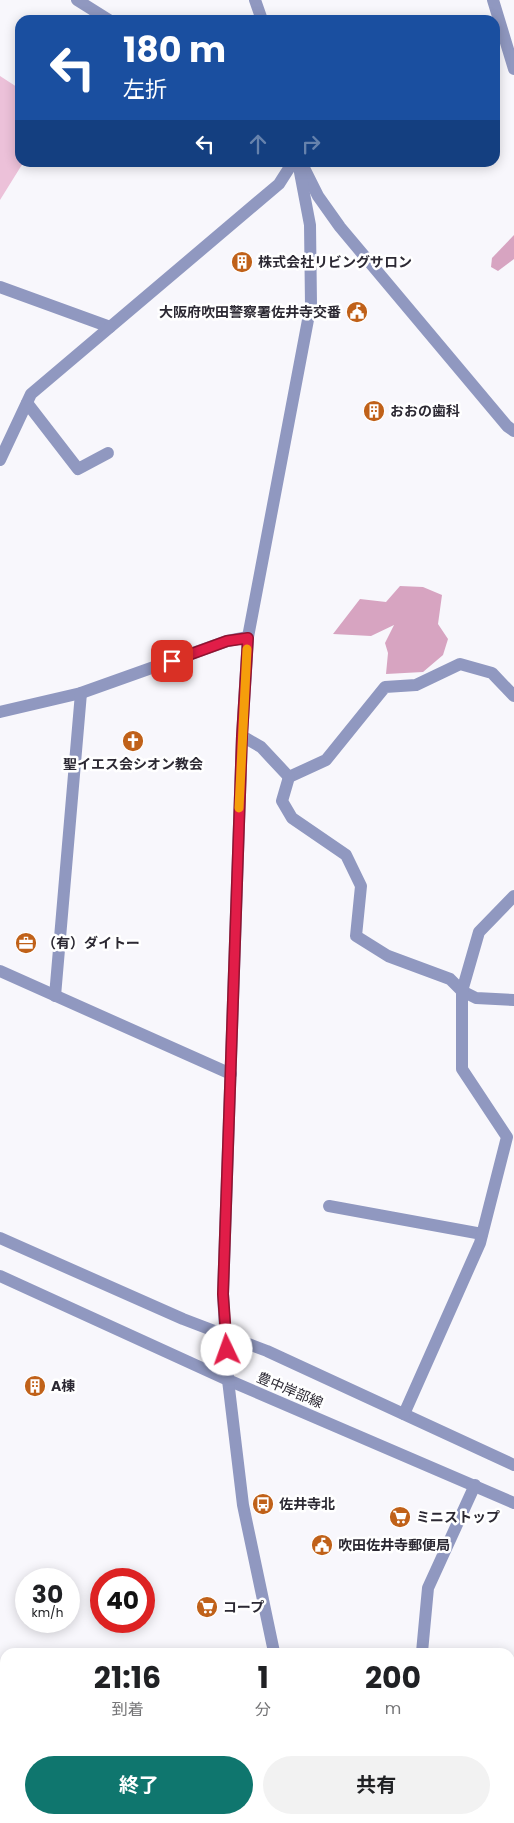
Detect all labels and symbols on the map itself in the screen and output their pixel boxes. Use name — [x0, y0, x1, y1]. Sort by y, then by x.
building icon: 株式会社リビングサロン — [230, 250, 254, 274]
place label: 株式会社リビングサロン — [258, 252, 412, 272]
public building icon: 大阪府吹田警察署佐井寺交番 — [345, 300, 369, 324]
place label: 大阪府吹田警察署佐井寺交番 — [159, 302, 341, 322]
building icon: おおの歯科 — [362, 399, 386, 423]
place label: おおの歯科 — [390, 401, 460, 421]
pin — [151, 640, 193, 682]
church icon: 聖イエス会シオン教会 — [121, 729, 145, 753]
place label: 聖イエス会シオン教会 — [63, 754, 203, 774]
office icon: （有）ダイトー — [14, 931, 38, 955]
place label: （有）ダイトー — [42, 933, 140, 953]
position arrow — [200, 1323, 252, 1375]
street label: 豊中岸部線 — [254, 1367, 326, 1413]
building icon: A棟 — [23, 1374, 47, 1398]
place label: A棟 — [51, 1376, 75, 1396]
bus stop icon: 佐井寺北 — [251, 1492, 275, 1516]
place label: 佐井寺北 — [279, 1494, 335, 1514]
supermarket icon: ミニストップ — [388, 1505, 412, 1529]
place label: ミニストップ — [416, 1507, 500, 1527]
public building icon: 吹田佐井寺郵便局 — [310, 1533, 334, 1557]
place label: 吹田佐井寺郵便局 — [338, 1535, 450, 1555]
speed limit sign: 40 — [90, 1568, 155, 1633]
supermarket icon: コープ — [195, 1595, 219, 1619]
place label: コープ — [223, 1597, 264, 1617]

